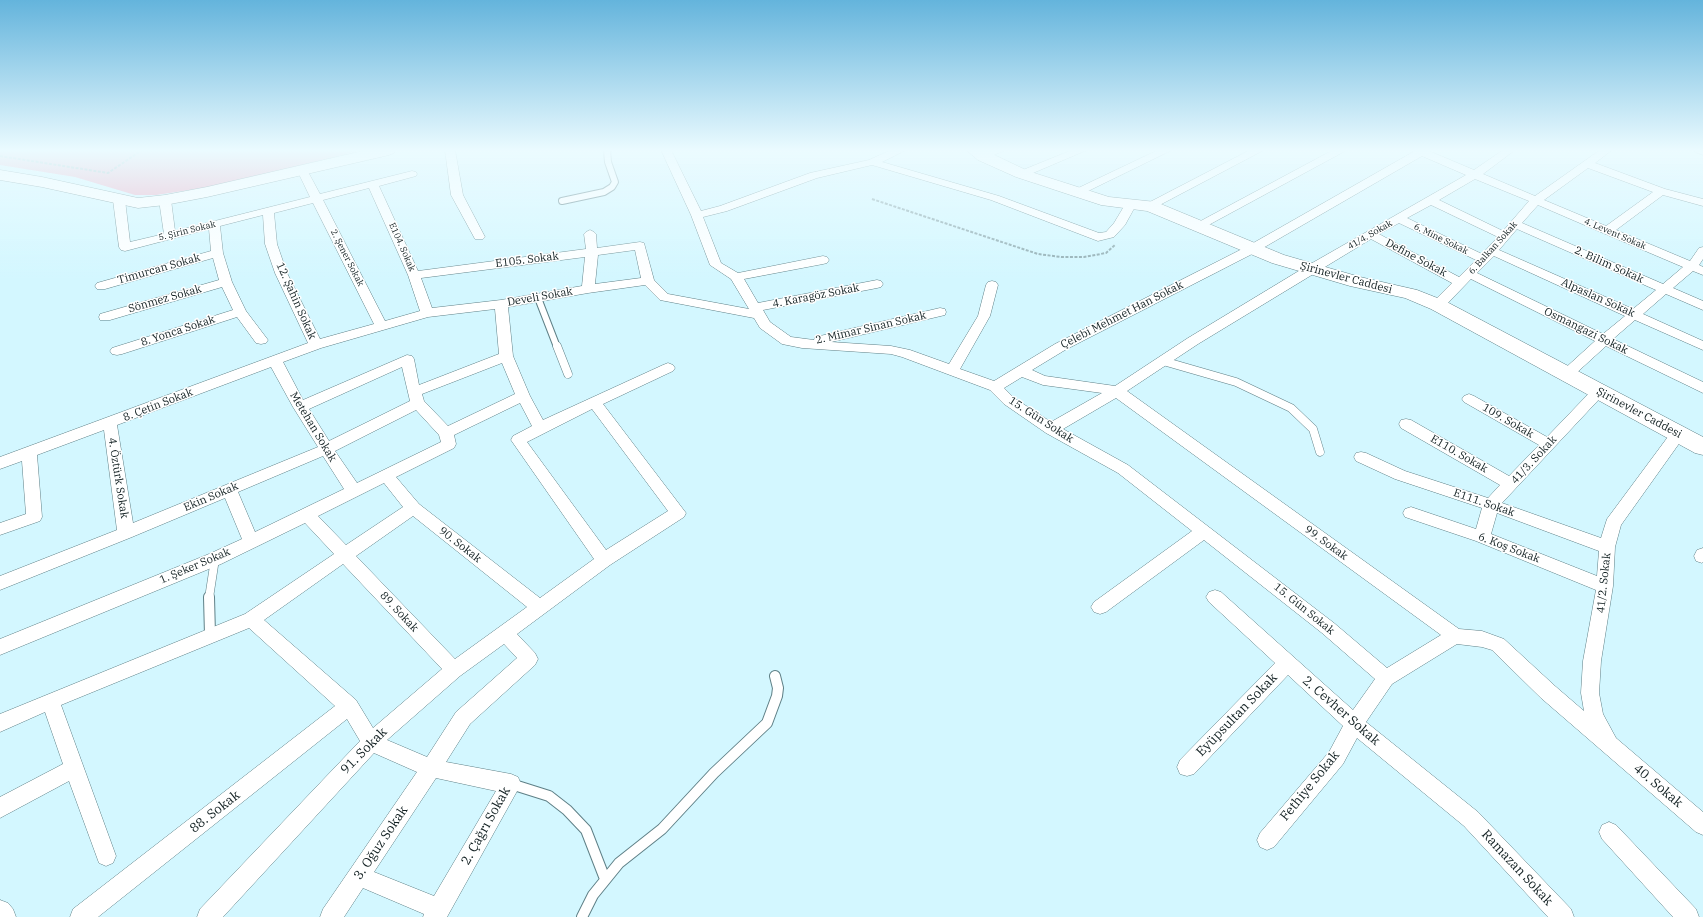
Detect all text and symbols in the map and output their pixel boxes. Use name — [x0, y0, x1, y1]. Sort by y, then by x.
street label: 4. Levent Sokak — [1582, 216, 1648, 252]
street label: 41/4. Sokak — [1346, 218, 1394, 252]
street label: 5. Şirin Sokak — [157, 219, 217, 243]
street label: 6. Balkan Sokak — [1466, 219, 1520, 277]
street label: E104. Sokak — [386, 221, 418, 273]
street label: 6. Mine Sokak — [1412, 221, 1470, 257]
street label: 2. Şener Sokak — [328, 228, 366, 288]
street label: Define Sokak — [1383, 236, 1449, 280]
street label: 2. Bilim Sokak — [1572, 244, 1646, 286]
street label: E105. Sokak — [494, 250, 560, 270]
street label: Timurcan Sokak — [116, 251, 202, 287]
street label: Şirinevler Caddesi — [1298, 259, 1394, 297]
street label: 12. Şahin Sokak — [273, 261, 319, 341]
street label: Alpaslan Sokak — [1559, 276, 1637, 320]
street label: Çelebi Mehmet Han Sokak — [1059, 278, 1185, 352]
street label: 4. Karagöz Sokak — [771, 281, 861, 311]
street label: Sönmez Sokak — [127, 282, 203, 316]
street label: Develi Sokak — [506, 285, 574, 309]
street label: Osmangazi Sokak — [1542, 305, 1630, 357]
street label: 2. Mimar Sinan Sokak — [814, 309, 928, 347]
street label: 8. Yonca Sokak — [139, 313, 217, 349]
street label: Şirinevler Caddesi — [1594, 385, 1684, 441]
street label: 8. Çetin Sokak — [121, 386, 195, 424]
street label: Metehan Sokak — [287, 390, 339, 464]
street label: 15. Gün Sokak — [1006, 394, 1076, 446]
street label: 109. Sokak — [1480, 401, 1536, 441]
street label: E110. Sokak — [1428, 432, 1490, 476]
street label: 41/3. Sokak — [1508, 433, 1560, 487]
street label: 4. Öztürk Sokak — [105, 437, 131, 519]
street label: Ekin Sokak — [182, 480, 240, 514]
street label: E111. Sokak — [1452, 486, 1516, 520]
street label: 99. Sokak — [1302, 523, 1350, 563]
street label: 90. Sokak — [436, 524, 484, 566]
street label: 6. Koş Sokak — [1476, 530, 1542, 566]
street label: 1. Şeker Sokak — [158, 545, 232, 587]
street label: 41/2. Sokak — [1594, 552, 1614, 614]
street label: 15. Gün Sokak — [1271, 580, 1337, 638]
street label: 89. Sokak — [377, 589, 421, 635]
street label: Eyüpsultan Sokak — [1193, 670, 1281, 760]
street label: 2. Cevher Sokak — [1299, 673, 1383, 749]
street label: 91. Sokak — [337, 724, 391, 778]
street label: Fethiye Sokak — [1277, 748, 1343, 824]
street label: 40. Sokak — [1630, 761, 1686, 811]
street label: 2. Çağrı Sokak — [458, 784, 514, 868]
street label: 88. Sokak — [187, 788, 243, 836]
street label: 3. Oğuz Sokak — [351, 803, 411, 883]
street label: Ramazan Sokak — [1478, 827, 1556, 909]

